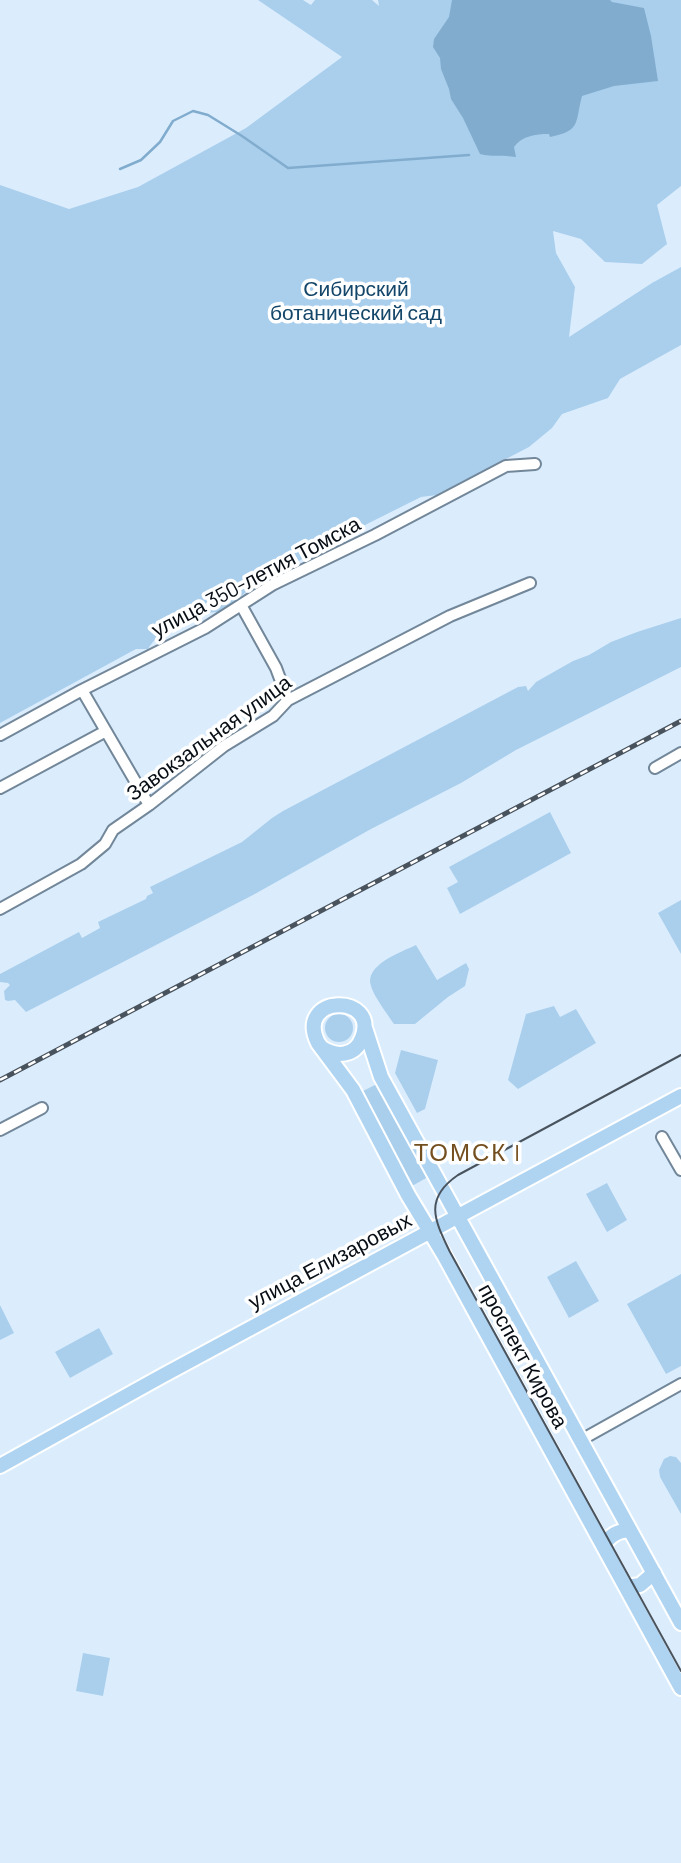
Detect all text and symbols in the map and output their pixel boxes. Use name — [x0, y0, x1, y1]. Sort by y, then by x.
park label: Сибирский ботанический сад — [270, 276, 442, 326]
street label: улица 350-летия Томска — [147, 511, 365, 643]
street label: Завокзальная улица — [122, 670, 296, 806]
district label: ТОМСК I — [415, 1139, 521, 1167]
street label: улица Елизаровых — [244, 1207, 416, 1315]
street label: проспект Кирова — [473, 1279, 573, 1433]

